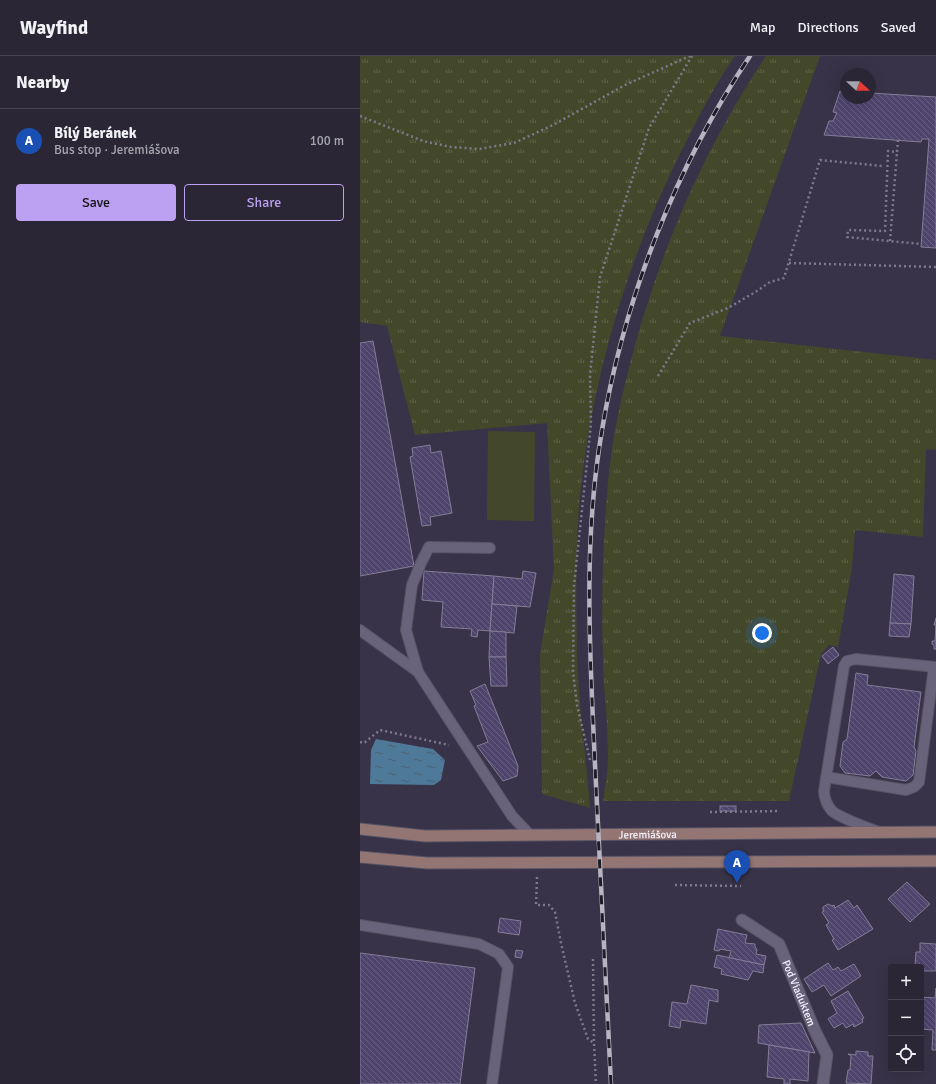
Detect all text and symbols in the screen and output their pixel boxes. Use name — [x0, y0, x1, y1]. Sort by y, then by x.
text: Wayfind — [20, 16, 88, 40]
text: Map — [750, 19, 776, 36]
text: Directions — [798, 19, 859, 36]
text: Saved — [881, 19, 916, 36]
north arrow — [840, 68, 876, 104]
text: Nearby — [16, 72, 69, 93]
text: Bílý Beránek — [54, 124, 137, 142]
text: A — [25, 133, 33, 149]
text: 100 m — [310, 133, 344, 149]
text: Bus stop · Jeremiášova — [54, 142, 180, 158]
button: Save — [16, 184, 176, 221]
button: Share — [184, 184, 344, 221]
your location — [752, 623, 772, 643]
street label: Jeremiášova — [618, 828, 677, 841]
pin: A — [724, 850, 750, 883]
street label: Pod Viaduktem — [780, 958, 819, 1028]
map controls — [888, 964, 924, 1072]
button: + — [888, 964, 924, 1000]
button: − — [888, 1000, 924, 1036]
button: locate — [888, 1036, 924, 1072]

